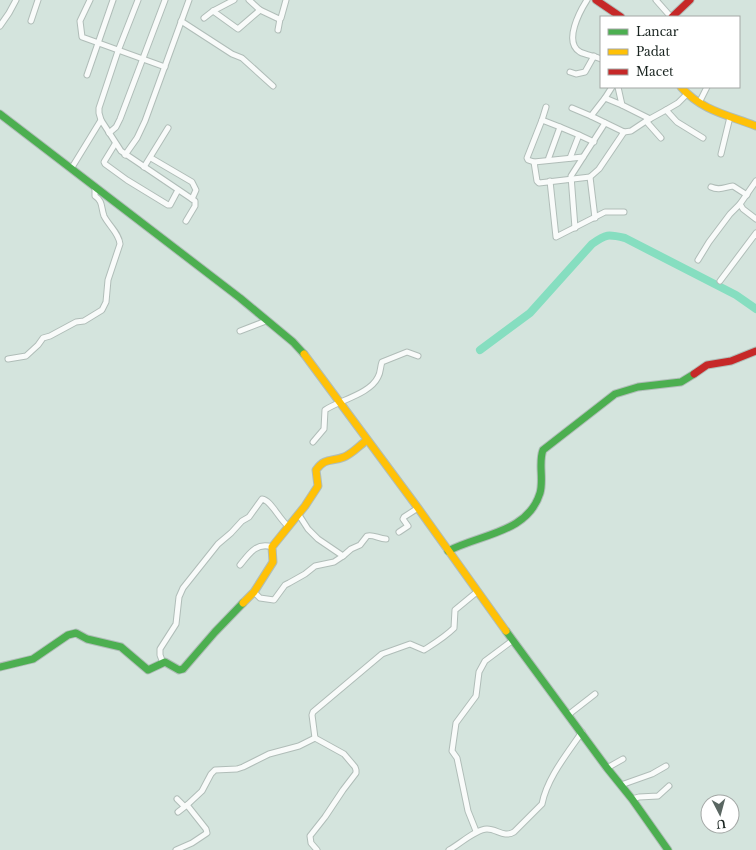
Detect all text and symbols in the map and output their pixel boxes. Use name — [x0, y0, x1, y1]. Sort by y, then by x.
legend — [600, 16, 740, 88]
text: Lancar — [636, 24, 679, 39]
text: Padat — [636, 44, 670, 59]
text: Macet — [636, 64, 674, 79]
north arrow — [700, 794, 740, 834]
text: U — [715, 816, 727, 831]

